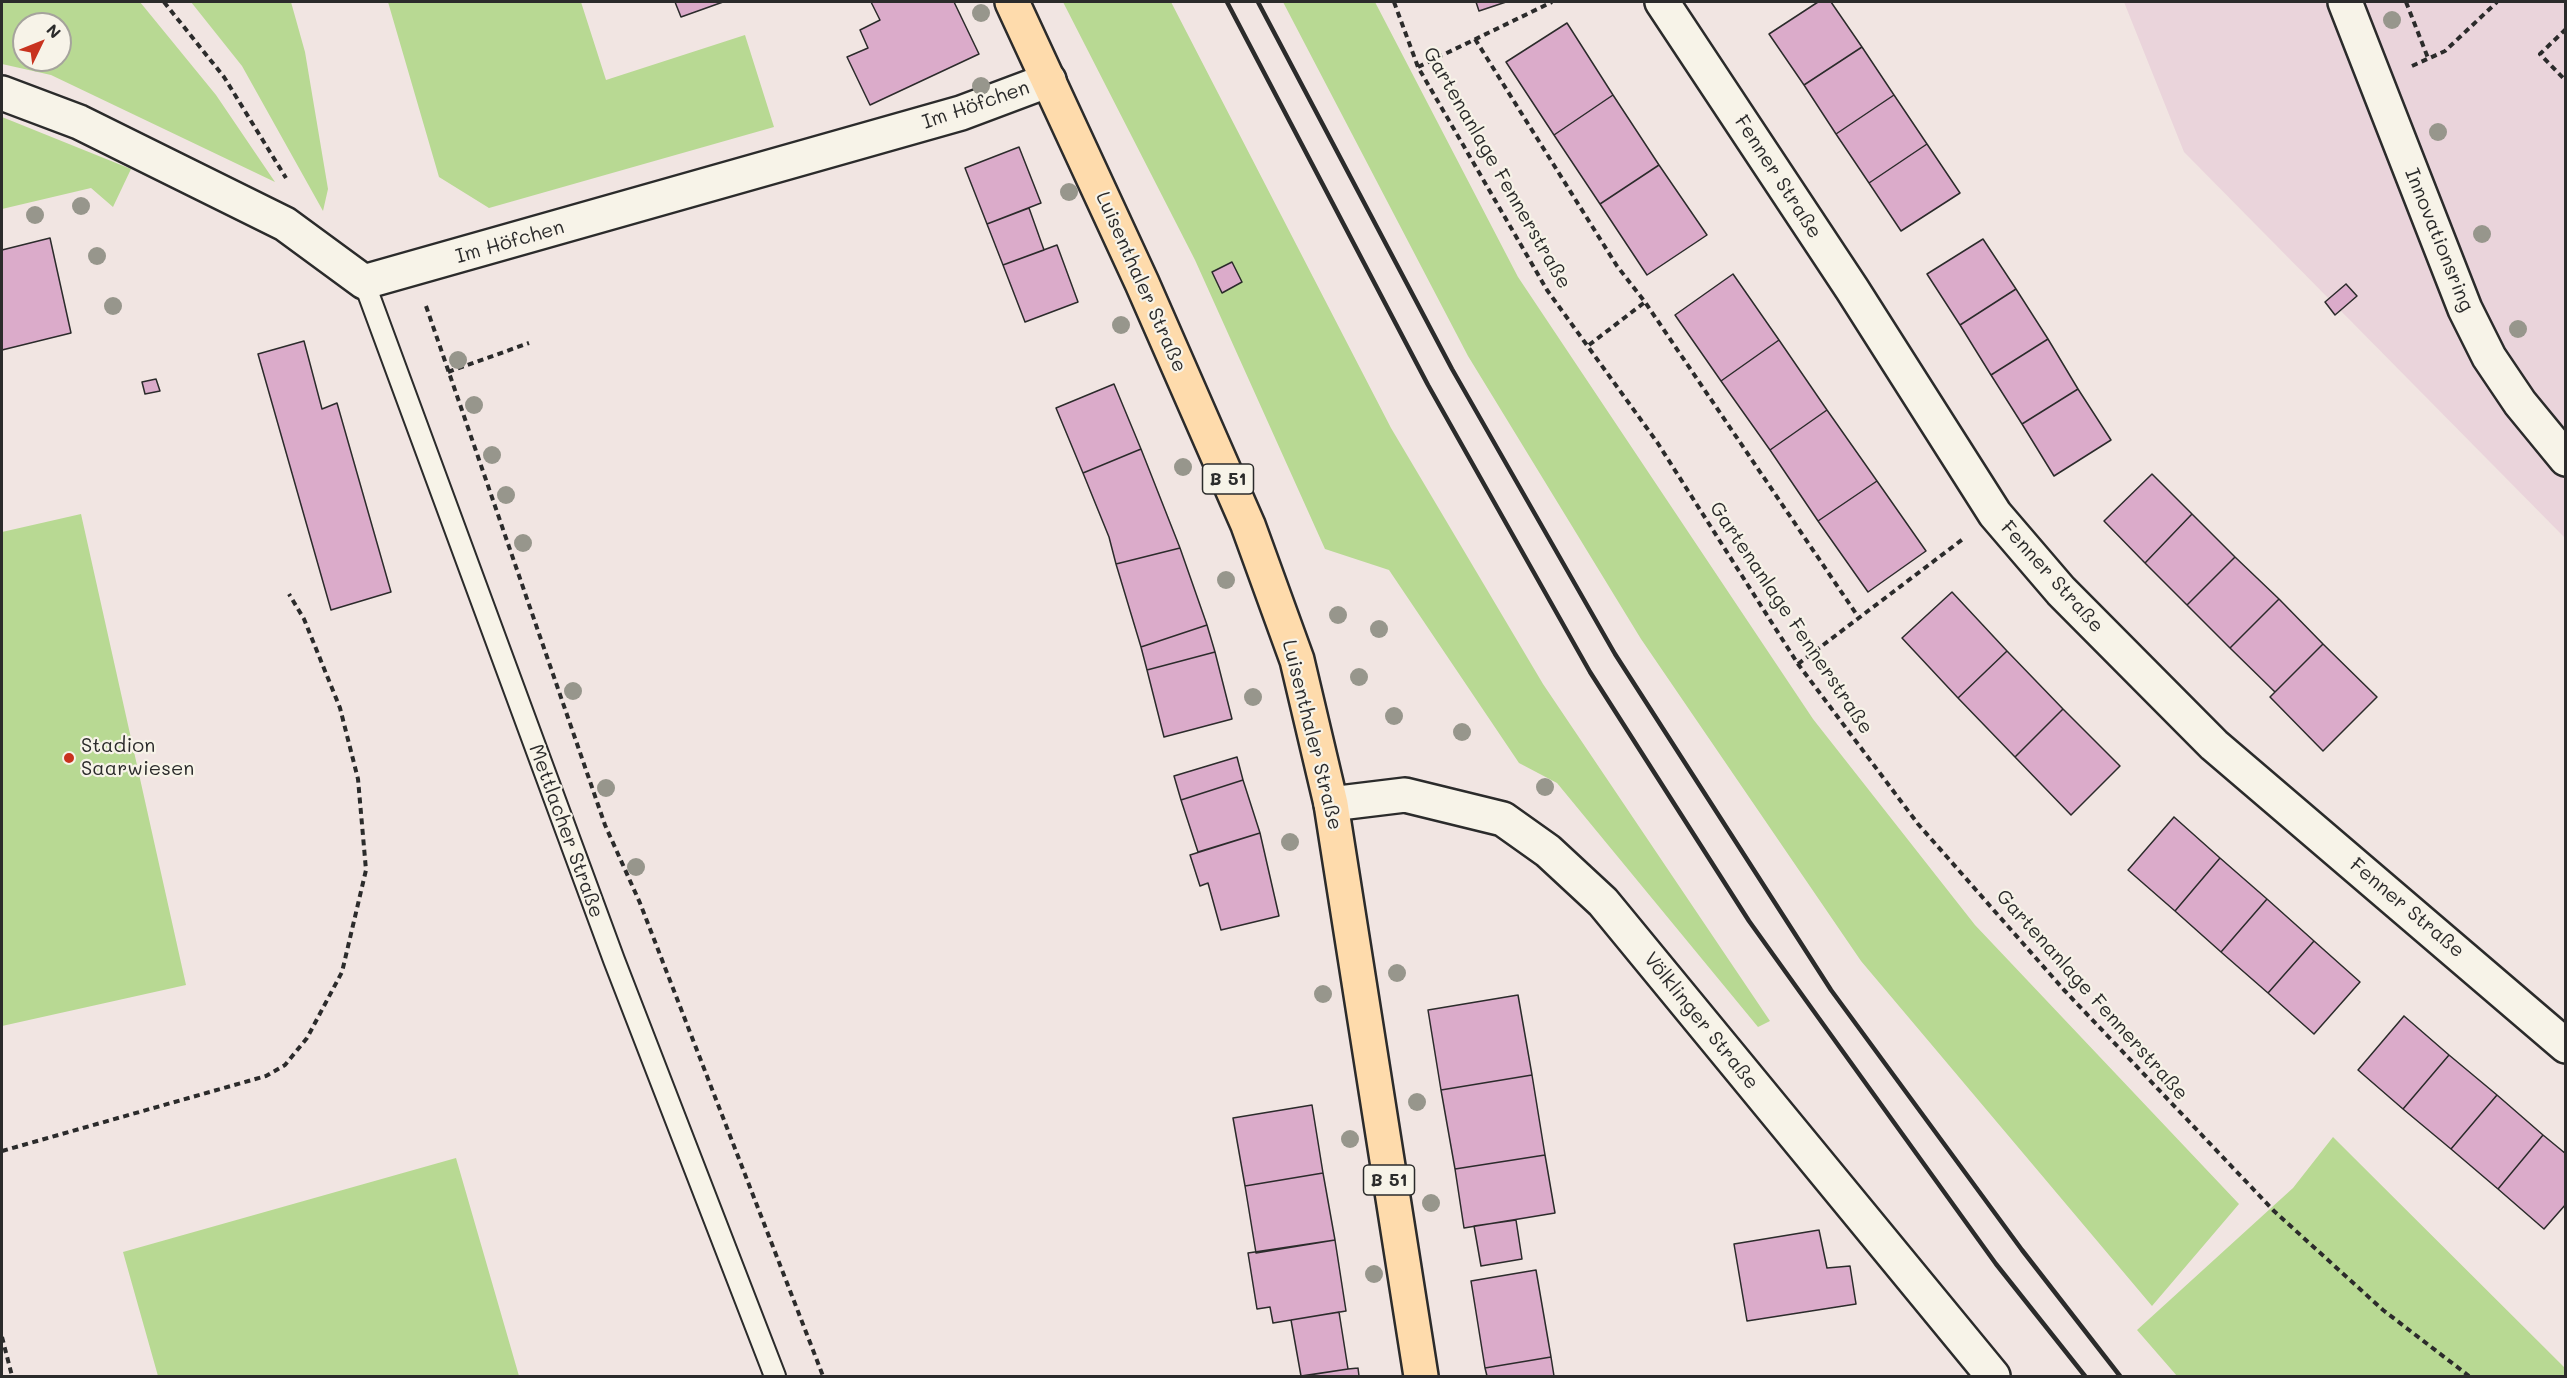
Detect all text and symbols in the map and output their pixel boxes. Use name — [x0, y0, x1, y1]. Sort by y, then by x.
north arrow — [12, 12, 72, 72]
text: N — [42, 19, 66, 42]
street label: Gartenanlage Fennerstraße — [1418, 43, 1576, 293]
street label: Im Höfchen — [919, 76, 1033, 134]
street label: Fenner Straße — [1729, 111, 1827, 243]
street label: Innovationsring — [2399, 165, 2479, 315]
street label: Luisenthaler Straße — [1090, 188, 1192, 376]
street label: Im Höfchen — [453, 215, 567, 269]
road number: B 51 — [1202, 464, 1254, 494]
street label: Gartenanlage Fennerstraße — [1704, 497, 1878, 739]
street label: Fenner Straße — [1996, 516, 2108, 638]
street label: Luisenthaler Straße — [1277, 638, 1347, 832]
place label: Stadion Saarwiesen — [81, 734, 194, 781]
street label: Mettlacher Straße — [523, 741, 609, 921]
marker: Stadion Saarwiesen — [62, 751, 76, 765]
street label: Fenner Straße — [2345, 853, 2469, 963]
street label: Gartenanlage Fennerstraße — [1991, 885, 2193, 1105]
street label: Völklinger Straße — [1638, 948, 1764, 1094]
road number: B 51 — [1364, 1165, 1414, 1195]

